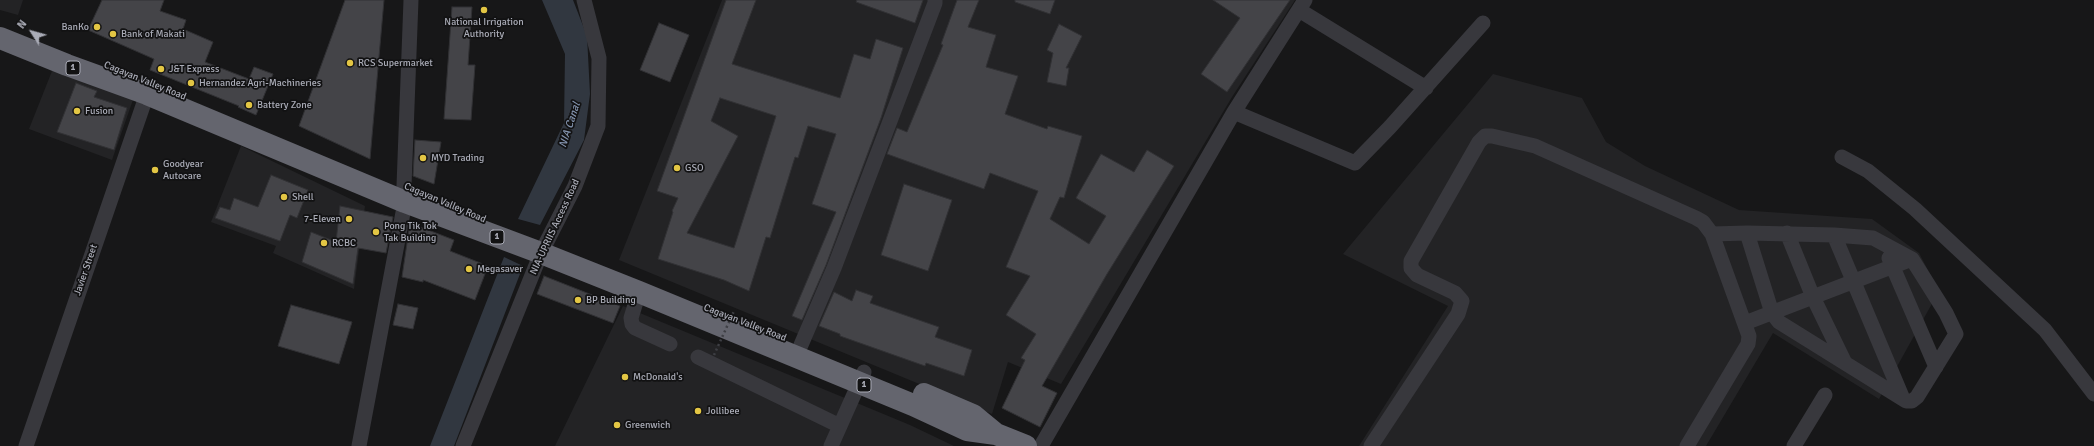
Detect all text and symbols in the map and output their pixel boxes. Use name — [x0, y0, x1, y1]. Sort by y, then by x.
marker: National Irrigation Authority — [479, 5, 489, 15]
north arrow — [12, 12, 52, 52]
place label: National Irrigation Authority — [444, 16, 524, 40]
text: N — [15, 18, 30, 31]
place label: BanKo — [61, 21, 89, 33]
marker: BanKo — [92, 22, 102, 32]
place label: Bank of Makati — [121, 28, 185, 40]
marker: Bank of Makati — [108, 29, 118, 39]
place label: RCS Supermarket — [358, 57, 433, 69]
marker: RCS Supermarket — [345, 58, 355, 68]
street label: Cagayan Valley Road — [102, 59, 188, 103]
road number: 1 — [66, 61, 80, 75]
place label: J&T Express — [169, 63, 219, 75]
marker: J&T Express — [156, 64, 166, 74]
place label: Hernandez Agri-Machineries — [199, 77, 321, 89]
marker: Hernandez Agri-Machineries — [186, 78, 196, 88]
place label: Battery Zone — [257, 99, 312, 111]
marker: Battery Zone — [244, 100, 254, 110]
water label: NIA Canal — [556, 101, 584, 149]
place label: Fusion — [85, 105, 113, 117]
marker: Fusion — [72, 106, 82, 116]
place label: MYD Trading — [431, 152, 484, 164]
marker: MYD Trading — [418, 153, 428, 163]
place label: Goodyear Autocare — [163, 158, 203, 182]
place label: GSO — [685, 162, 704, 174]
marker: GSO — [672, 163, 682, 173]
marker: Goodyear Autocare — [150, 165, 160, 175]
street label: NIA-UPRIIS Access Road — [528, 177, 582, 277]
street label: Cagayan Valley Road — [402, 180, 488, 226]
place label: Shell — [292, 191, 314, 203]
marker: Shell — [279, 192, 289, 202]
place label: 7-Eleven — [304, 213, 341, 225]
marker: 7-Eleven — [344, 214, 354, 224]
place label: Pong Tik Tok Tak Building — [384, 220, 437, 244]
marker: Pong Tik Tok Tak Building — [371, 227, 381, 237]
road number: 1 — [490, 230, 504, 244]
place label: RCBC — [332, 237, 356, 249]
marker: RCBC — [319, 238, 329, 248]
street label: Javier Street — [72, 243, 100, 297]
place label: Megasaver — [477, 263, 523, 275]
marker: Megasaver — [464, 264, 474, 274]
place label: BP Building — [586, 294, 636, 306]
marker: BP Building — [573, 295, 583, 305]
street label: Cagayan Valley Road — [702, 302, 788, 344]
place label: McDonald's — [633, 371, 683, 383]
marker: McDonald's — [620, 372, 630, 382]
road number: 1 — [857, 378, 871, 392]
place label: Jollibee — [706, 405, 739, 417]
marker: Jollibee — [693, 406, 703, 416]
place label: Greenwich — [625, 419, 670, 431]
marker: Greenwich — [612, 420, 622, 430]

